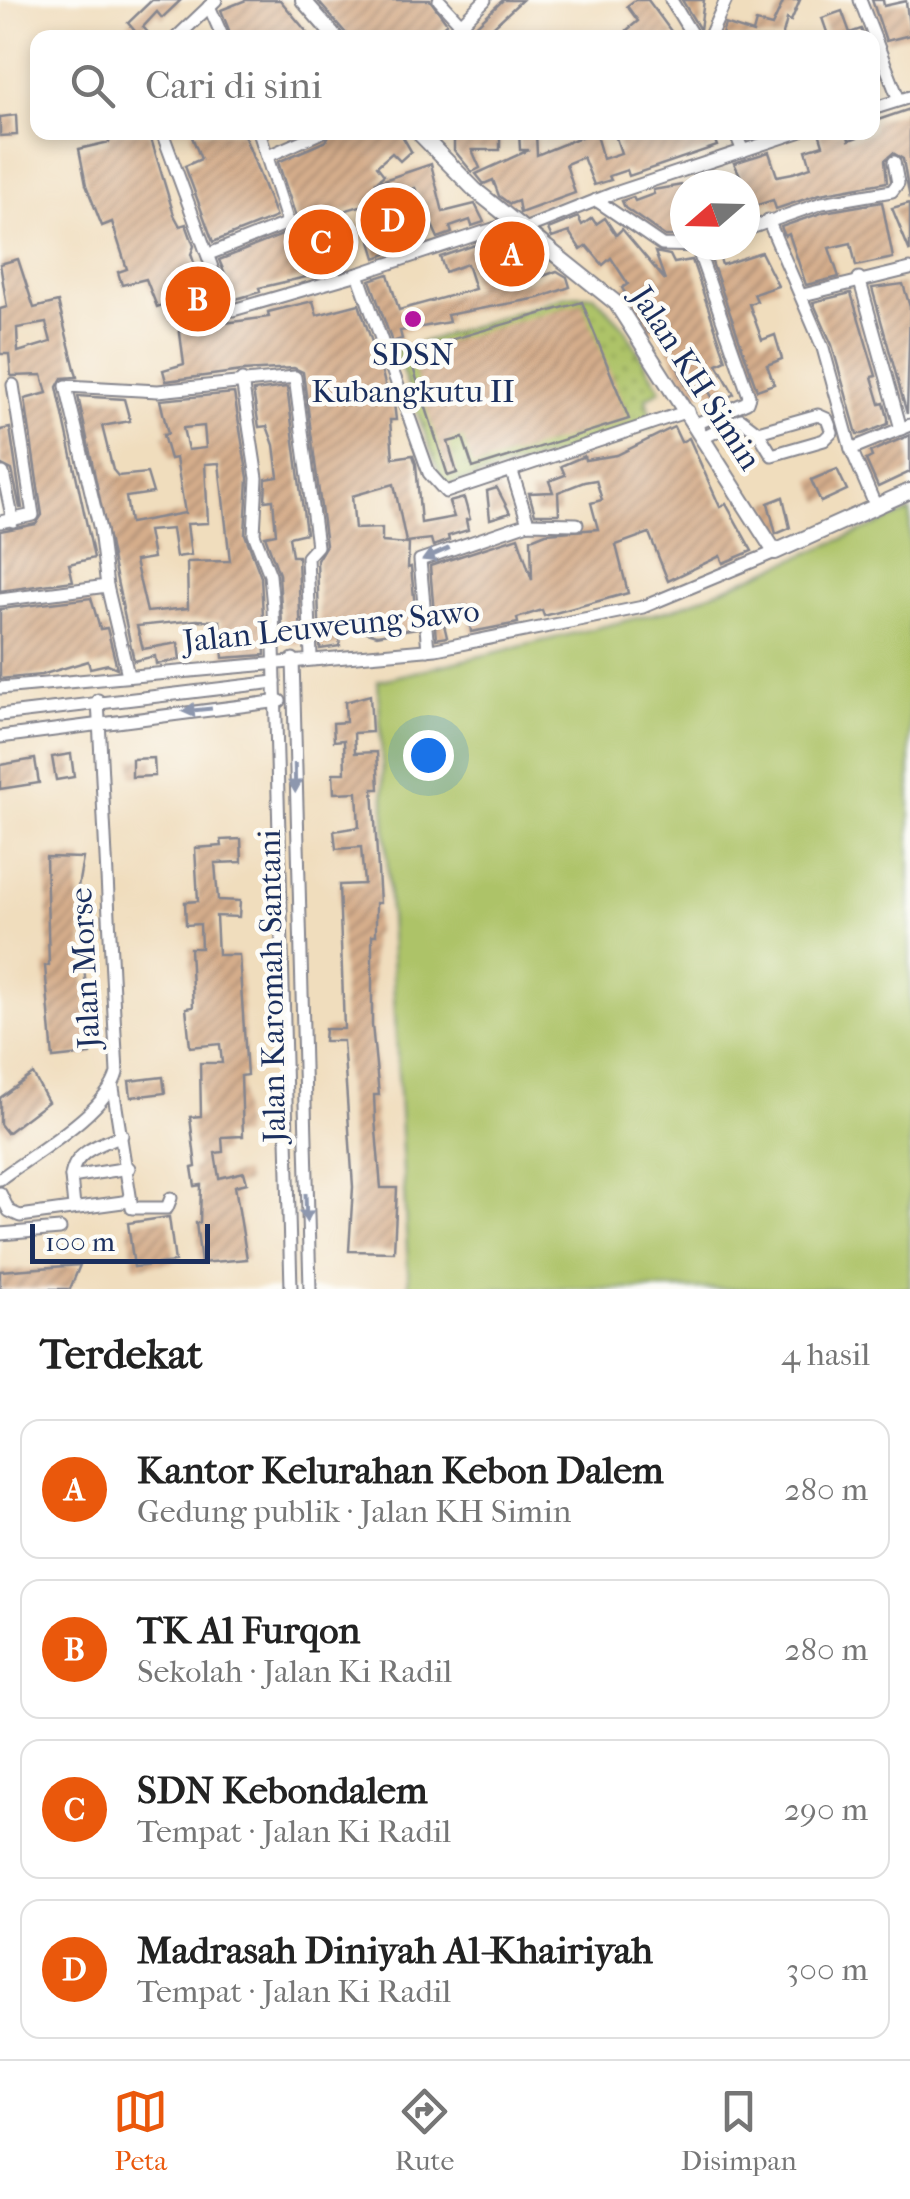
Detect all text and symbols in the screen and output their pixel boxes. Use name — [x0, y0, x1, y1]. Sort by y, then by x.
search box — [30, 30, 880, 140]
icon: search — [65, 58, 120, 113]
text: Cari di sini — [145, 63, 322, 108]
north arrow — [670, 170, 760, 260]
pin: D — [360, 182, 426, 258]
pin: C — [288, 204, 354, 280]
pin: A — [480, 216, 544, 292]
pin: B — [166, 262, 230, 336]
street label: Jalan KH Simin — [621, 277, 769, 477]
marker: SDSN Kubangkutu II — [402, 308, 424, 330]
place label: SDSN Kubangkutu II — [311, 336, 515, 410]
one-way arrow — [421, 546, 450, 562]
street label: Jalan Leuweung Sawo — [178, 592, 481, 660]
one-way arrow — [180, 702, 212, 718]
your location — [403, 730, 454, 781]
one-way arrow — [288, 763, 304, 795]
street label: Jalan Karomah Santani — [251, 829, 293, 1146]
street label: Jalan Morse — [62, 886, 108, 1053]
one-way arrow — [298, 1193, 314, 1225]
scale bar — [30, 1219, 210, 1264]
text: 100 m — [45, 1225, 115, 1258]
text: Terdekat — [40, 1330, 202, 1379]
text: 4 hasil — [781, 1336, 870, 1373]
text: Kantor Kelurahan Kebon Dalem — [137, 1448, 664, 1493]
text: A — [64, 1471, 85, 1508]
text: 280 m — [784, 1471, 868, 1508]
text: Gedung publik · Jalan KH Simin — [137, 1493, 571, 1530]
text: TK Al Furqon — [137, 1608, 360, 1653]
text: B — [64, 1631, 85, 1668]
text: 280 m — [784, 1631, 868, 1668]
text: Sekolah · Jalan Ki Radil — [137, 1653, 452, 1690]
text: SDN Kebondalem — [137, 1768, 428, 1813]
text: C — [64, 1791, 85, 1828]
text: 290 m — [784, 1791, 868, 1828]
text: Tempat · Jalan Ki Radil — [137, 1813, 451, 1850]
text: Madrasah Diniyah Al-Khairiyah — [137, 1928, 653, 1973]
text: D — [62, 1951, 87, 1988]
text: 300 m — [786, 1951, 868, 1988]
text: Tempat · Jalan Ki Radil — [137, 1973, 451, 2010]
tab: Peta — [113, 2084, 168, 2177]
tab: Rute — [395, 2084, 454, 2177]
tab: Disimpan — [681, 2084, 797, 2177]

